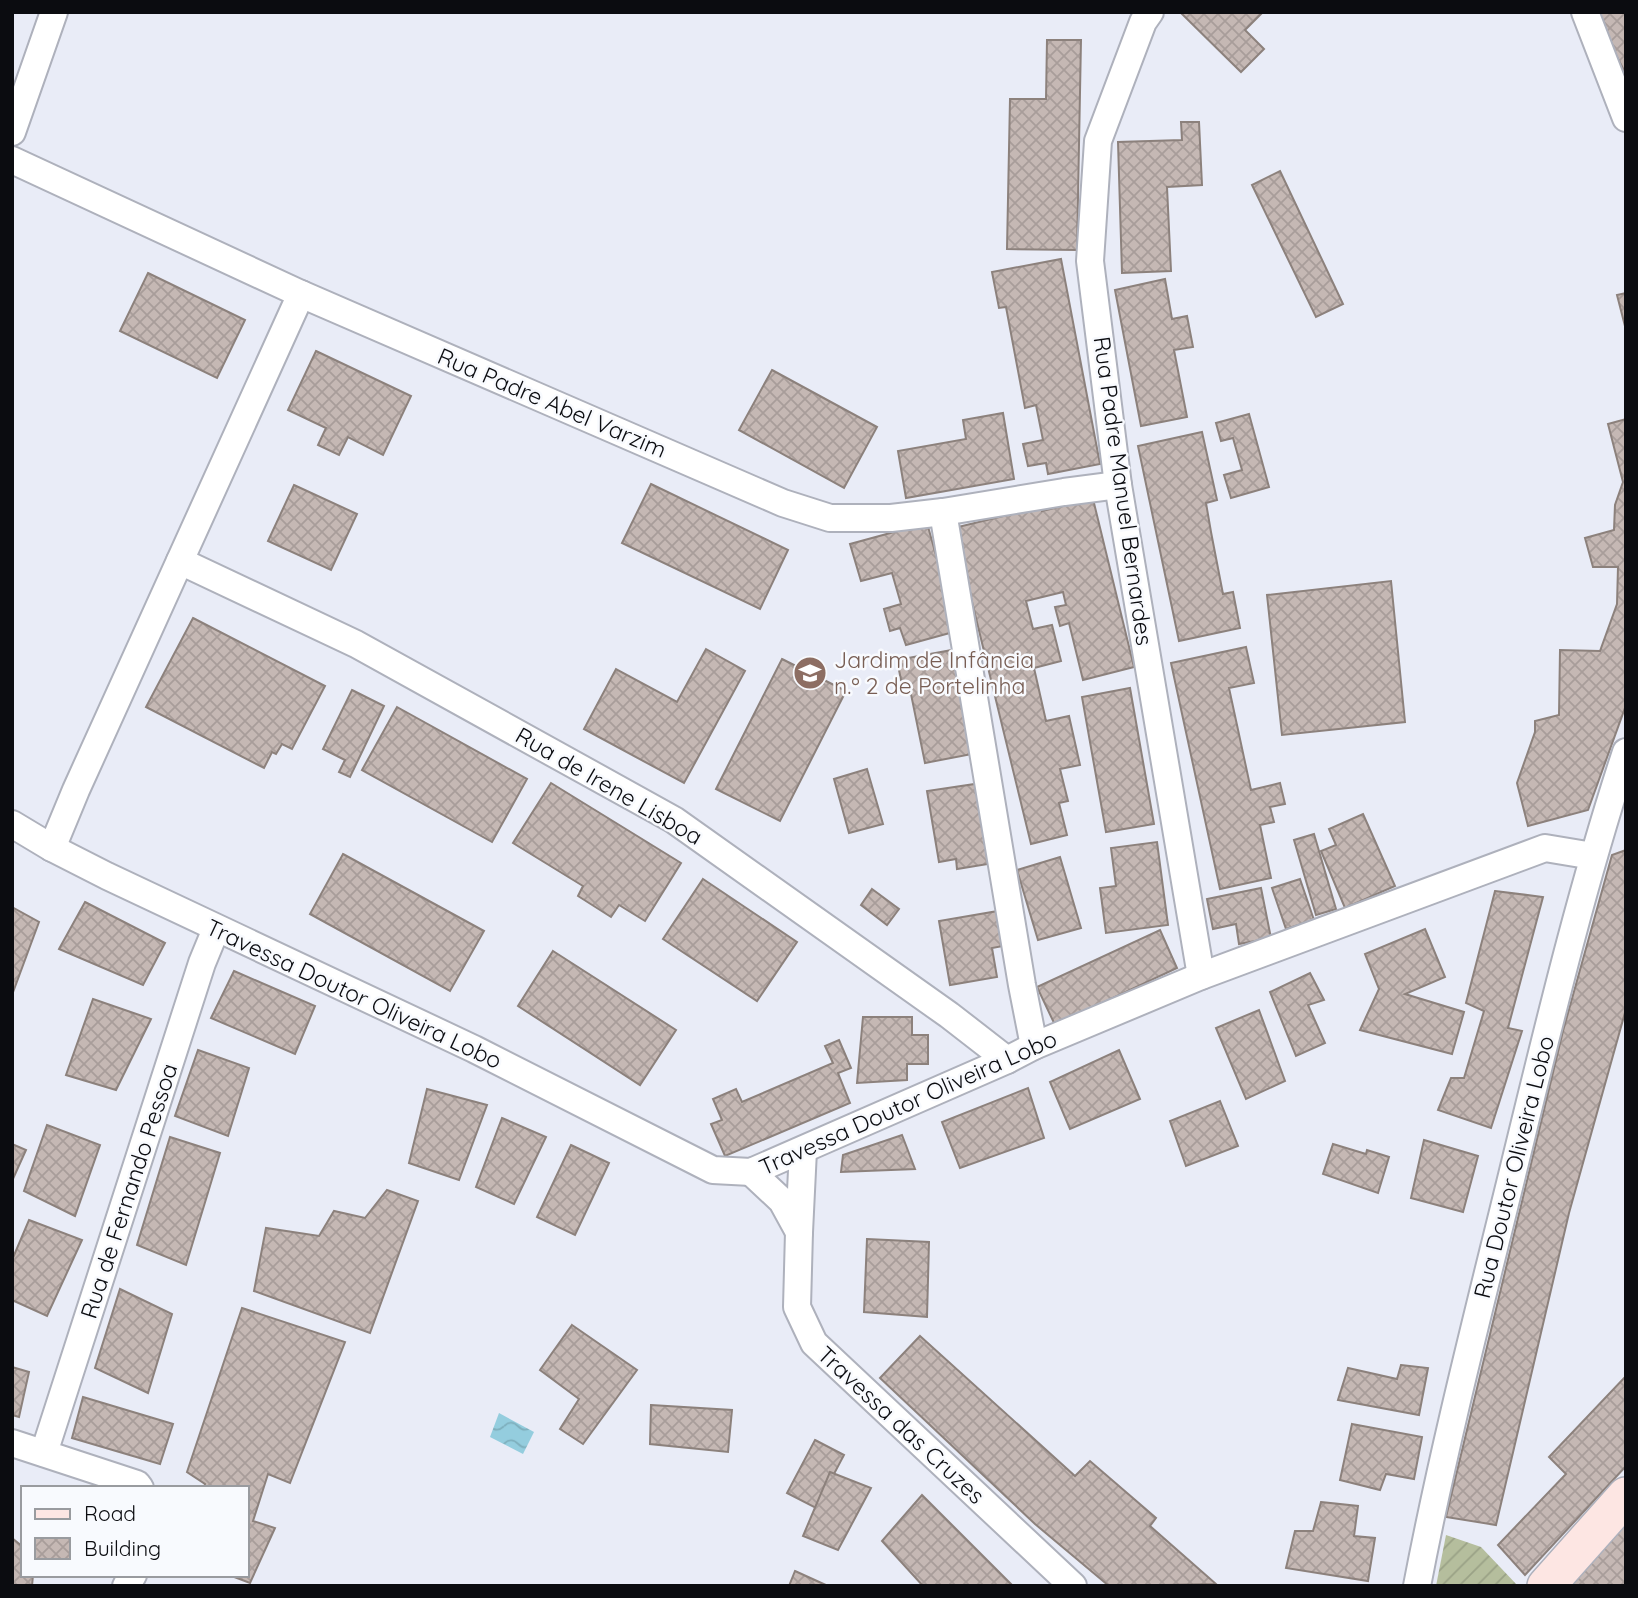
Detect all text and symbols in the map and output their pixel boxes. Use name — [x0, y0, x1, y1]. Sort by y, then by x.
street label: Rua Padre Manuel Bernardes — [1087, 335, 1160, 647]
street label: Rua Padre Abel Varzim — [433, 341, 671, 464]
place label: Jardim de Infância n.º 2 de Portelinha — [834, 645, 1034, 700]
school or university icon: Jardim de Infância n.º 2 de Portelinha — [791, 654, 829, 692]
street label: Rua de Irene Lisboa — [511, 720, 708, 851]
street label: Travessa Doutor Oliveira Lobo — [202, 912, 507, 1075]
street label: Travessa Doutor Oliveira Lobo — [754, 1024, 1061, 1181]
street label: Rua Doutor Oliveira Lobo — [1467, 1033, 1560, 1301]
street label: Rua de Fernando Pessoa — [74, 1060, 184, 1322]
street label: Travessa das Cruzes — [812, 1340, 991, 1510]
legend — [21, 1486, 248, 1577]
text: Road — [84, 1500, 136, 1526]
text: Building — [84, 1535, 161, 1561]

